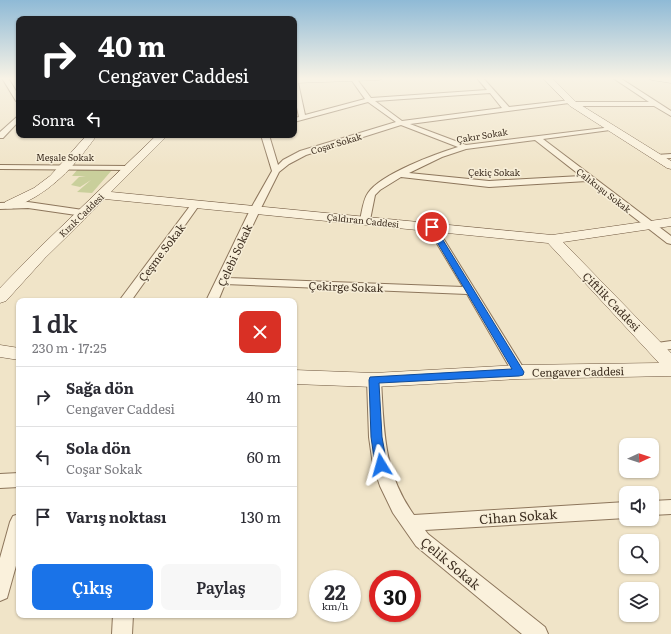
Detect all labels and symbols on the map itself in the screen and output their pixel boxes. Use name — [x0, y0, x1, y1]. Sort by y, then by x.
street label: Çakır Sokak — [455, 124, 509, 146]
street label: Coşar Sokak — [309, 128, 364, 157]
street label: Meşale Sokak — [36, 150, 95, 164]
street label: Çalıkuşu Sokak — [574, 164, 635, 216]
street label: Çekiç Sokak — [468, 165, 520, 179]
street label: Kızık Caddesi — [55, 190, 107, 240]
street label: Çaldıran Caddesi — [326, 209, 400, 231]
pin — [415, 210, 449, 244]
street label: Çeşme Sokak — [134, 219, 188, 284]
street label: Çelebi Sokak — [213, 221, 256, 289]
street label: Çiftlik Caddesi — [580, 268, 645, 334]
street label: Çekirge Sokak — [308, 277, 384, 295]
street label: Cengaver Caddesi — [532, 362, 625, 380]
north arrow — [619, 438, 659, 478]
position arrow — [360, 444, 402, 486]
street label: Cihan Sokak — [478, 504, 559, 528]
street label: Çelik Sokak — [417, 532, 486, 594]
speed limit sign: 30 — [369, 570, 421, 622]

